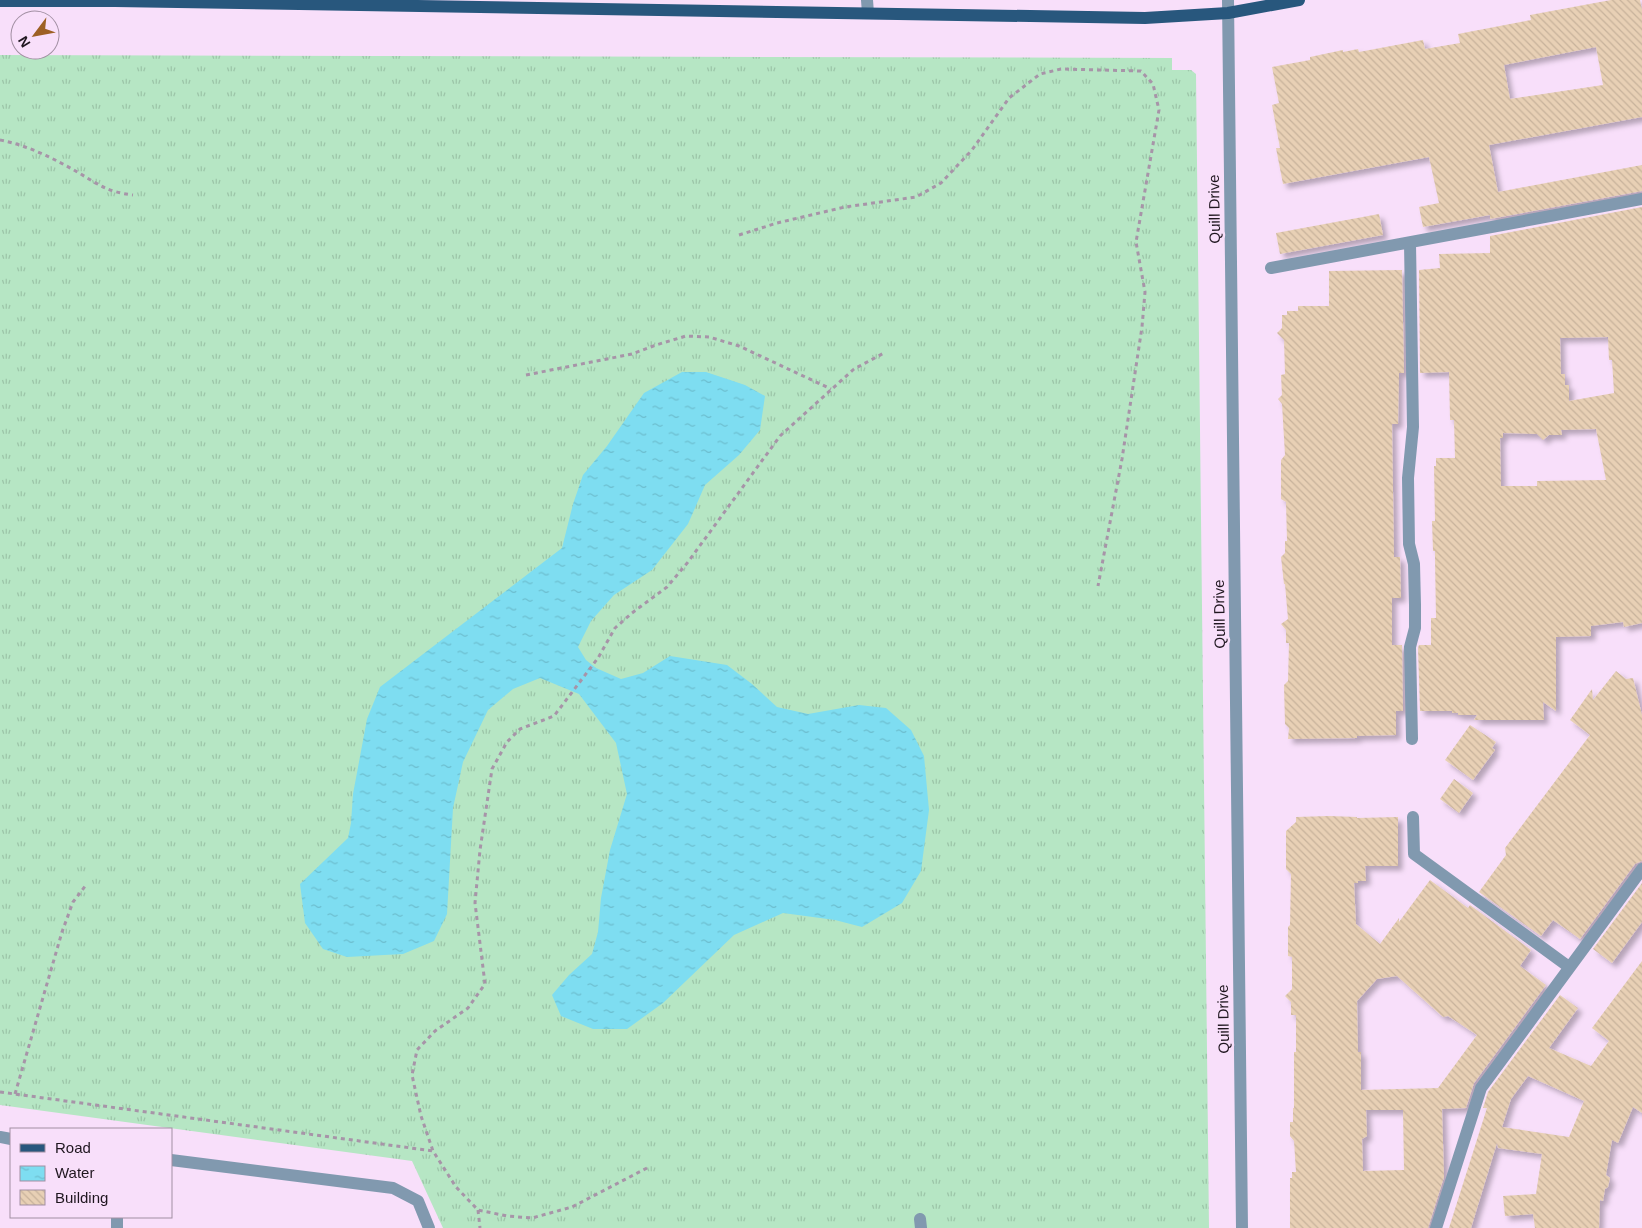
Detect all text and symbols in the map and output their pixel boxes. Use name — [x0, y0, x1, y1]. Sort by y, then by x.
north arrow — [10, 10, 60, 60]
text: N — [15, 33, 33, 50]
street label: Quill Drive — [1205, 174, 1223, 244]
street label: Quill Drive — [1210, 579, 1228, 649]
street label: Quill Drive — [1214, 984, 1232, 1054]
legend — [10, 1128, 172, 1218]
text: Road — [55, 1139, 91, 1156]
text: Water — [55, 1164, 94, 1181]
text: Building — [55, 1189, 108, 1206]

